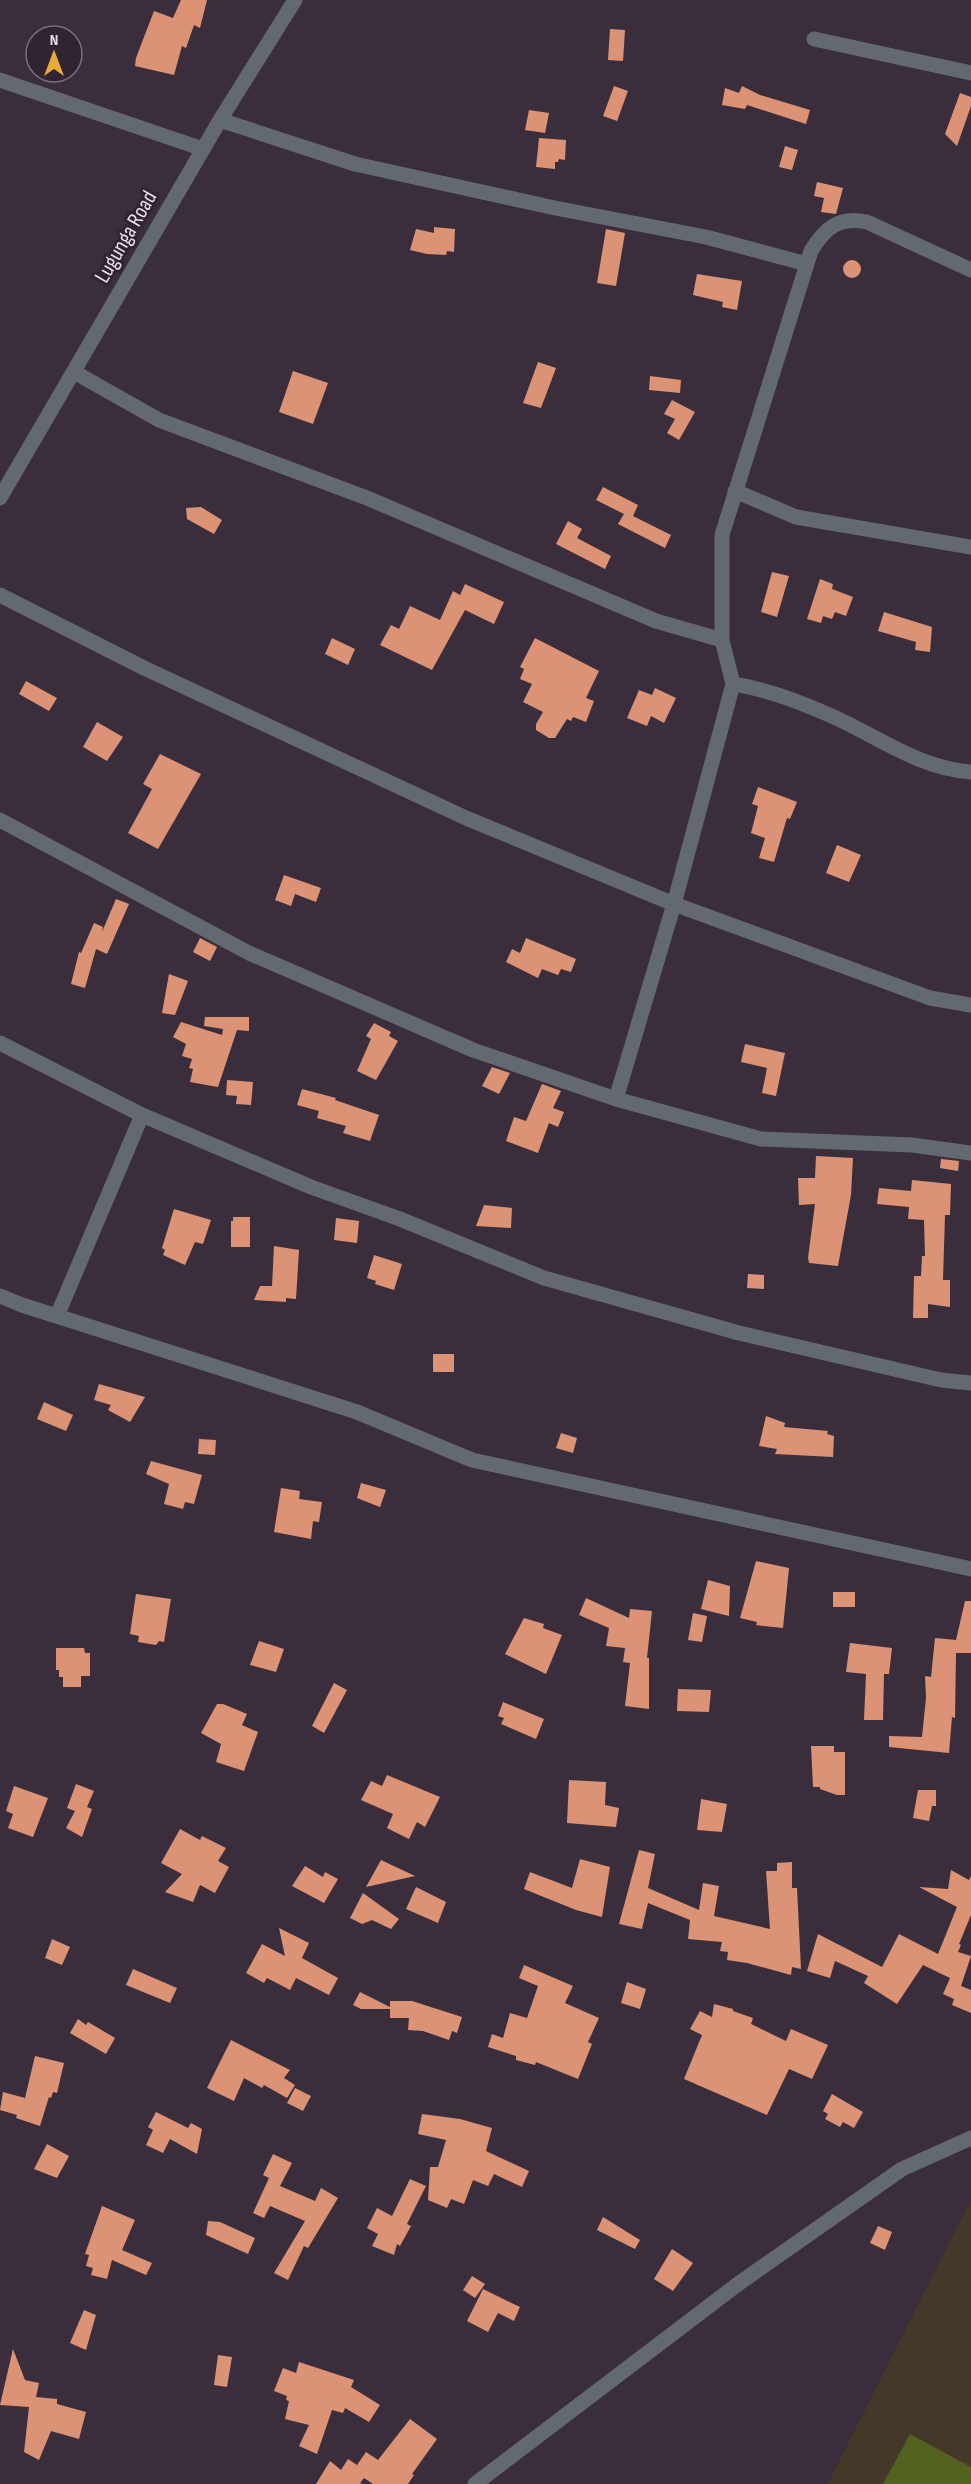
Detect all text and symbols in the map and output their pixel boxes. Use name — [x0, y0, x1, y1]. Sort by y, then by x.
north arrow — [24, 24, 84, 84]
text: N — [50, 31, 58, 50]
street label: Lugunga Road — [89, 186, 163, 288]

